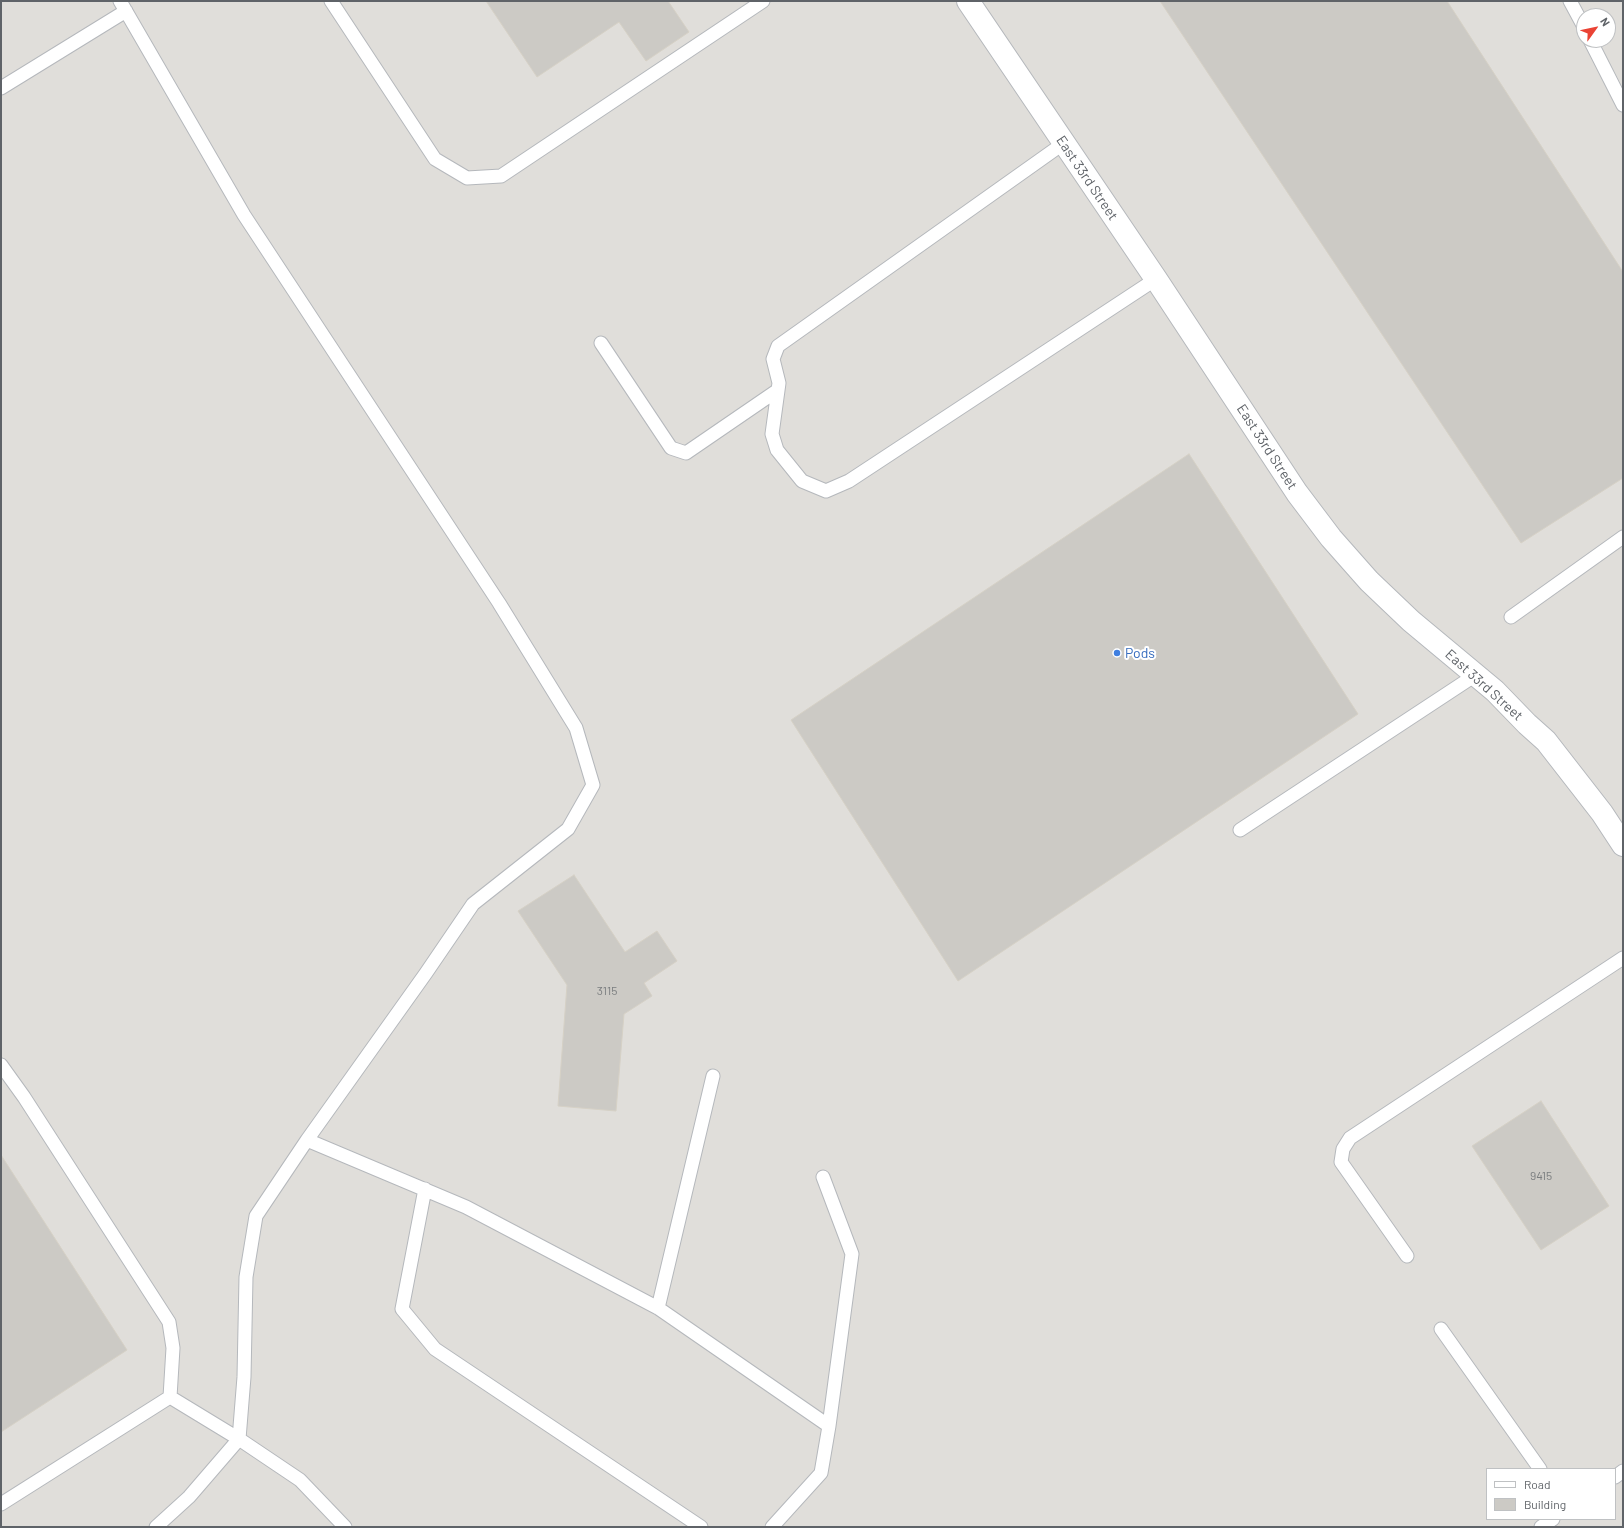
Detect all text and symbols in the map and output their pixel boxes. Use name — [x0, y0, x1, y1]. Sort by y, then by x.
north arrow — [1576, 8, 1616, 48]
text: N — [1598, 15, 1613, 28]
street label: East 33rd Street — [1053, 133, 1121, 223]
street label: East 33rd Street — [1233, 401, 1301, 493]
place label: Pods — [1125, 645, 1155, 661]
street label: East 33rd Street — [1442, 646, 1526, 724]
marker: Pods — [1112, 648, 1122, 658]
house number: 3115 — [597, 984, 617, 998]
house number: 9415 — [1530, 1169, 1552, 1183]
legend — [1486, 1468, 1616, 1520]
text: Road — [1524, 1477, 1551, 1491]
text: Building — [1524, 1497, 1566, 1511]

